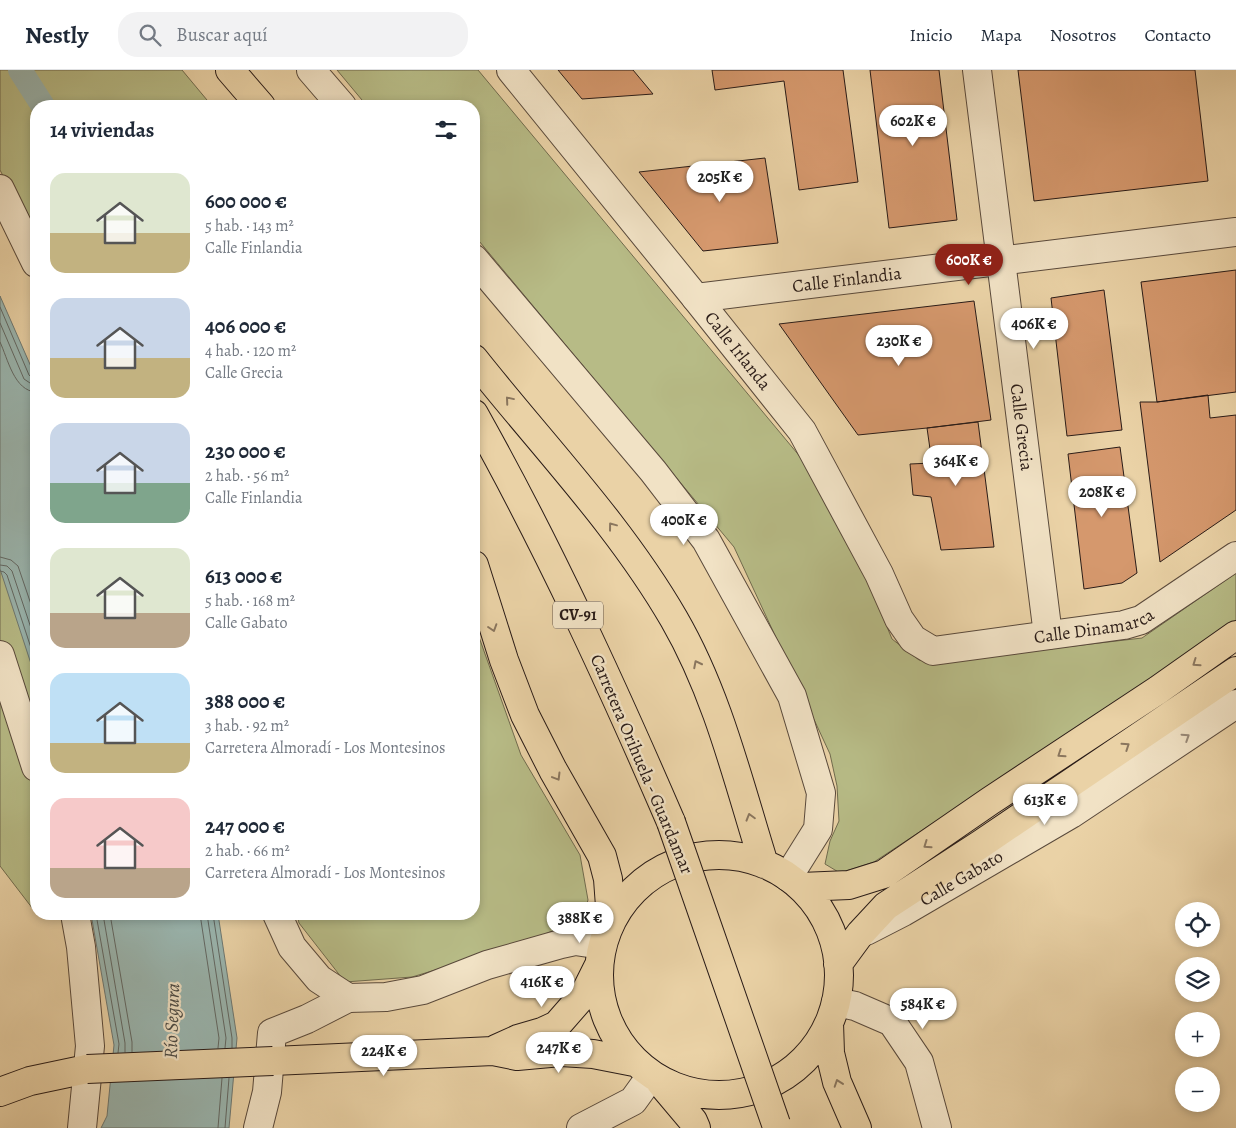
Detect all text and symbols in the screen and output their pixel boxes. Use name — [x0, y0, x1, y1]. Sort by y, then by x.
search box — [118, 12, 468, 57]
text: Nestly — [25, 19, 88, 51]
icon: search — [136, 21, 164, 49]
text: Buscar aquí — [176, 22, 268, 48]
text: Inicio — [909, 23, 952, 47]
text: Mapa — [980, 23, 1022, 47]
text: Nosotros — [1050, 23, 1116, 47]
text: Contacto — [1144, 23, 1211, 47]
pin: 602K € — [872, 104, 954, 147]
text: 602K € — [890, 110, 936, 132]
text: 14 viviendas — [50, 116, 154, 144]
icon: filters — [432, 116, 460, 144]
pin: 205K € — [679, 160, 761, 203]
text: 205K € — [697, 166, 743, 188]
text: 600 000 € — [205, 187, 287, 215]
icon: home — [90, 193, 150, 253]
text: 5 hab. · 143 m² — [205, 215, 294, 237]
text: Calle Finlandia — [205, 237, 302, 259]
pin: 600K € — [928, 244, 1010, 286]
text: 600K € — [946, 249, 992, 271]
street label: Calle Finlandia — [791, 261, 903, 298]
street label: Calle Irlanda — [699, 306, 777, 395]
pin: 406K € — [993, 308, 1075, 350]
text: 406 000 € — [205, 312, 286, 340]
text: 406K € — [1011, 313, 1057, 335]
icon: home — [90, 318, 150, 378]
pin: 230K € — [858, 324, 940, 367]
text: 230K € — [876, 330, 922, 352]
text: 4 hab. · 120 m² — [205, 340, 296, 362]
text: Calle Grecia — [205, 362, 283, 384]
street label: Calle Grecia — [1005, 382, 1039, 473]
one-way arrow — [506, 397, 514, 406]
text: 230 000 € — [205, 437, 286, 465]
icon: home — [90, 443, 150, 503]
pin: 364K € — [915, 444, 997, 487]
text: 364K € — [934, 450, 978, 472]
text: 2 hab. · 56 m² — [205, 465, 289, 487]
pin: 208K € — [1061, 476, 1143, 518]
text: 208K € — [1079, 481, 1125, 503]
text: Calle Finlandia — [205, 487, 302, 509]
pin: 400K € — [643, 504, 725, 546]
text: 400K € — [661, 509, 707, 531]
one-way arrow — [609, 523, 617, 532]
text: 613 000 € — [205, 562, 282, 590]
icon: home — [90, 568, 150, 628]
text: 5 hab. · 168 m² — [205, 590, 295, 612]
road number: CV-91 — [553, 602, 603, 628]
street label: Calle Dinamarca — [1032, 602, 1159, 649]
text: Calle Gabato — [205, 612, 287, 634]
one-way arrow — [488, 623, 498, 632]
street label: Carretera Orihuela - Guardamar — [585, 650, 699, 878]
one-way arrow — [1192, 657, 1202, 666]
one-way arrow — [693, 660, 703, 669]
text: 388 000 € — [205, 687, 285, 715]
icon: home — [90, 693, 150, 753]
text: 3 hab. · 92 m² — [205, 715, 289, 737]
one-way arrow — [1181, 734, 1190, 743]
text: Carretera Almoradí - Los Montesinos — [205, 737, 446, 759]
one-way arrow — [1120, 743, 1130, 752]
one-way arrow — [1057, 748, 1067, 757]
one-way arrow — [550, 772, 560, 781]
pin: 613K € — [1004, 784, 1086, 826]
text: 613K € — [1024, 789, 1066, 811]
text: 247 000 € — [205, 812, 285, 840]
one-way arrow — [745, 814, 755, 822]
icon: home — [90, 818, 150, 878]
one-way arrow — [923, 839, 933, 848]
text: 2 hab. · 66 m² — [205, 840, 290, 862]
street label: Calle Gabato — [915, 844, 1007, 912]
text: Carretera Almoradí - Los Montesinos — [205, 862, 446, 884]
pin: 388K € — [539, 902, 621, 944]
map controls — [1175, 902, 1220, 1112]
button: locate — [1175, 902, 1220, 947]
text: 388K € — [558, 907, 602, 929]
button: layers — [1175, 957, 1220, 1002]
pin: 416K € — [501, 966, 583, 1008]
text: 416K € — [520, 971, 564, 993]
water label: Río Segura — [158, 983, 186, 1059]
pin: 584K € — [882, 988, 964, 1030]
text: 584K € — [901, 993, 945, 1015]
button: + — [1175, 1012, 1220, 1057]
pin: 247K € — [518, 1032, 600, 1074]
pin: 224K € — [343, 1034, 425, 1077]
text: 247K € — [537, 1037, 581, 1059]
text: 224K € — [361, 1040, 407, 1062]
button: − — [1175, 1067, 1220, 1112]
one-way arrow — [834, 1079, 844, 1088]

